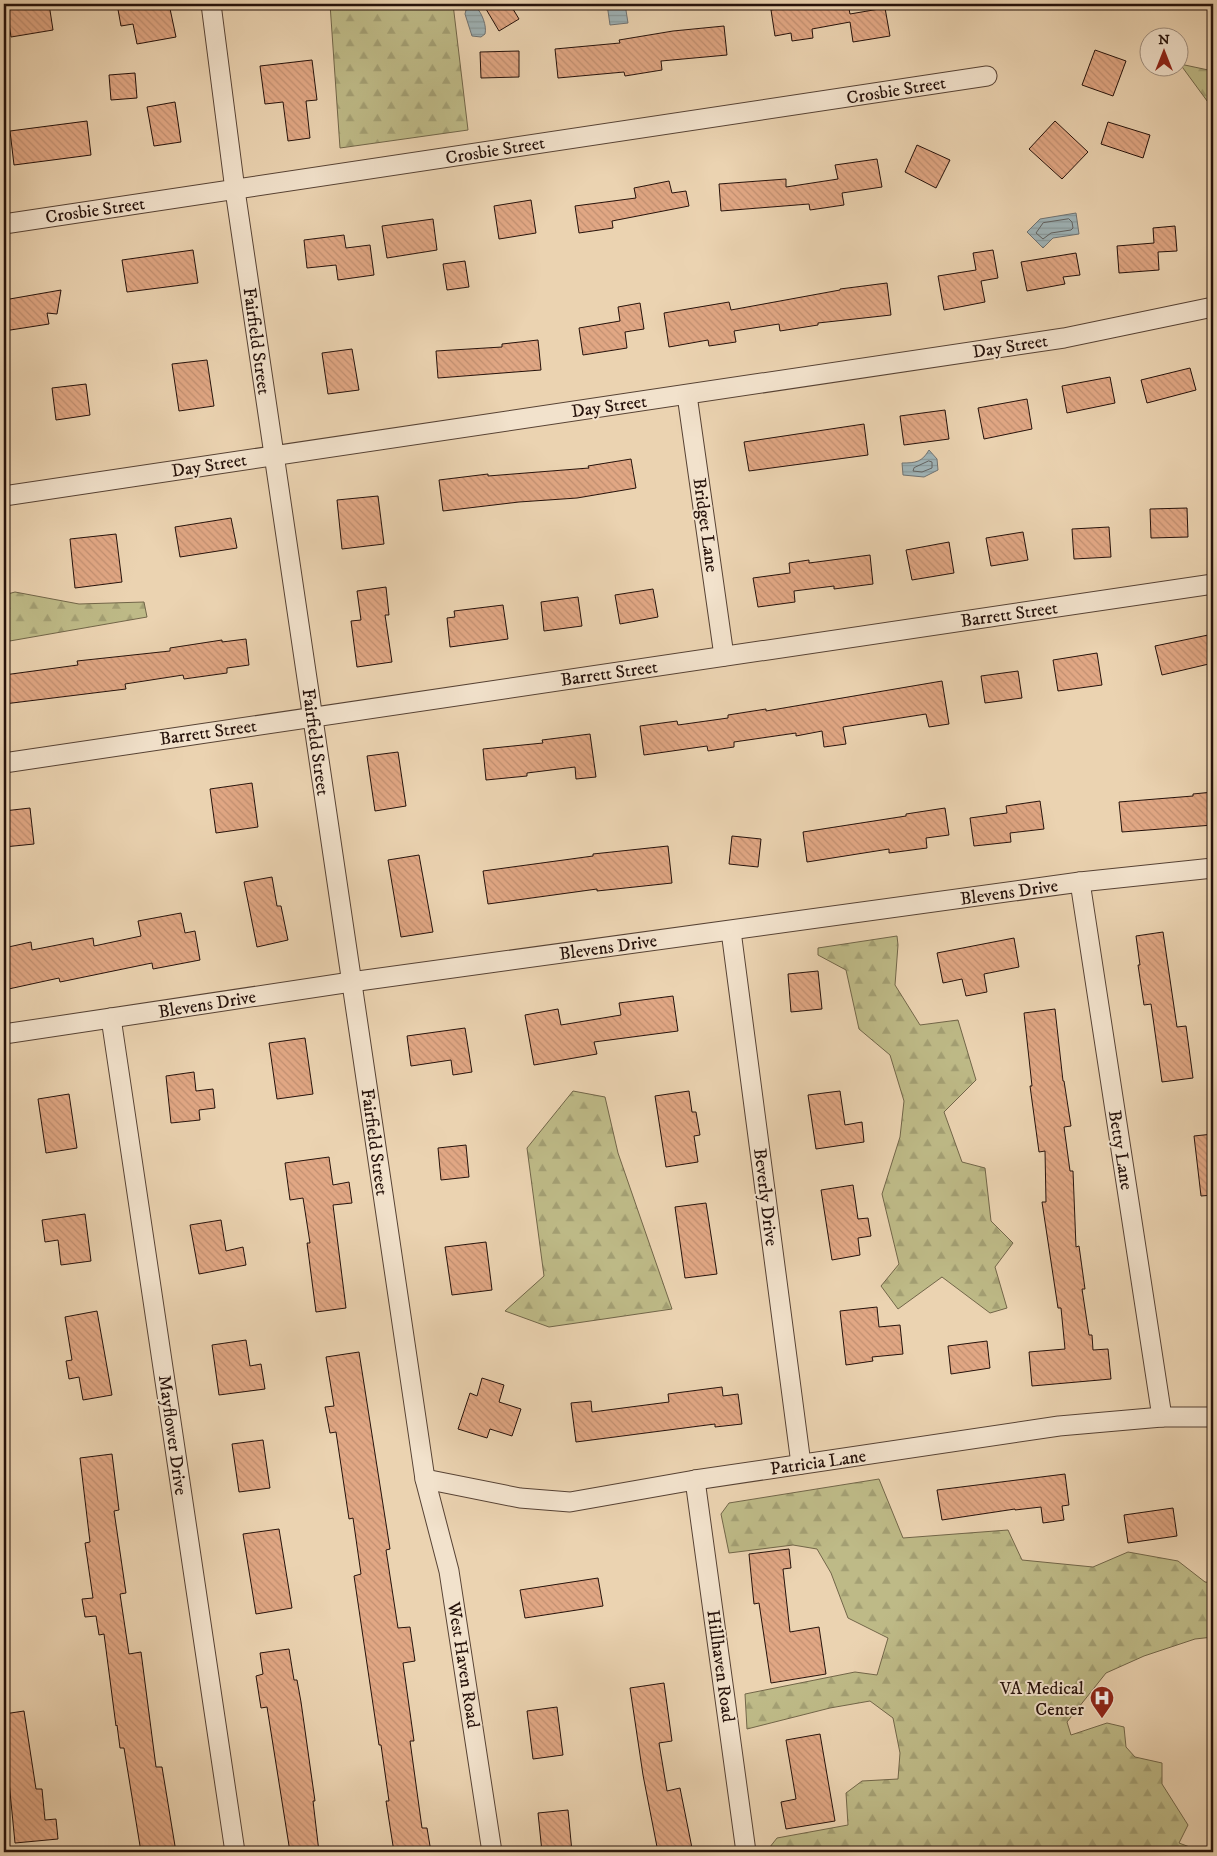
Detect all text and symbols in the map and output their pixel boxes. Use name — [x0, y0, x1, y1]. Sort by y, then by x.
north arrow — [1140, 28, 1190, 78]
text: N — [1158, 31, 1170, 49]
street label: Crosbie Street — [845, 72, 948, 110]
street label: Crosbie Street — [444, 132, 547, 170]
street label: Crosbie Street — [44, 193, 147, 229]
street label: Fairfield Street — [238, 286, 274, 396]
street label: Day Street — [971, 330, 1050, 364]
street label: Day Street — [570, 391, 649, 423]
street label: Day Street — [170, 449, 249, 483]
street label: Bridget Lane — [688, 477, 723, 574]
street label: Barrett Street — [959, 597, 1059, 633]
street label: Barrett Street — [559, 656, 659, 692]
street label: Fairfield Street — [297, 687, 333, 797]
street label: Barrett Street — [158, 715, 258, 751]
street label: Blevens Drive — [959, 875, 1060, 911]
street label: Blevens Drive — [558, 930, 659, 966]
street label: Blevens Drive — [157, 986, 258, 1024]
street label: Fairfield Street — [356, 1087, 392, 1197]
street label: Betty Lane — [1103, 1109, 1137, 1191]
street label: Beverly Drive — [748, 1147, 782, 1247]
street label: Mayflower Drive — [153, 1374, 191, 1497]
street label: Patricia Lane — [769, 1445, 867, 1481]
street label: West Haven Road — [442, 1600, 484, 1730]
street label: Hillhaven Road — [701, 1608, 739, 1724]
place label: VA Medical Center — [999, 1678, 1085, 1721]
hospital icon: VA Medical Center — [1089, 1685, 1115, 1719]

